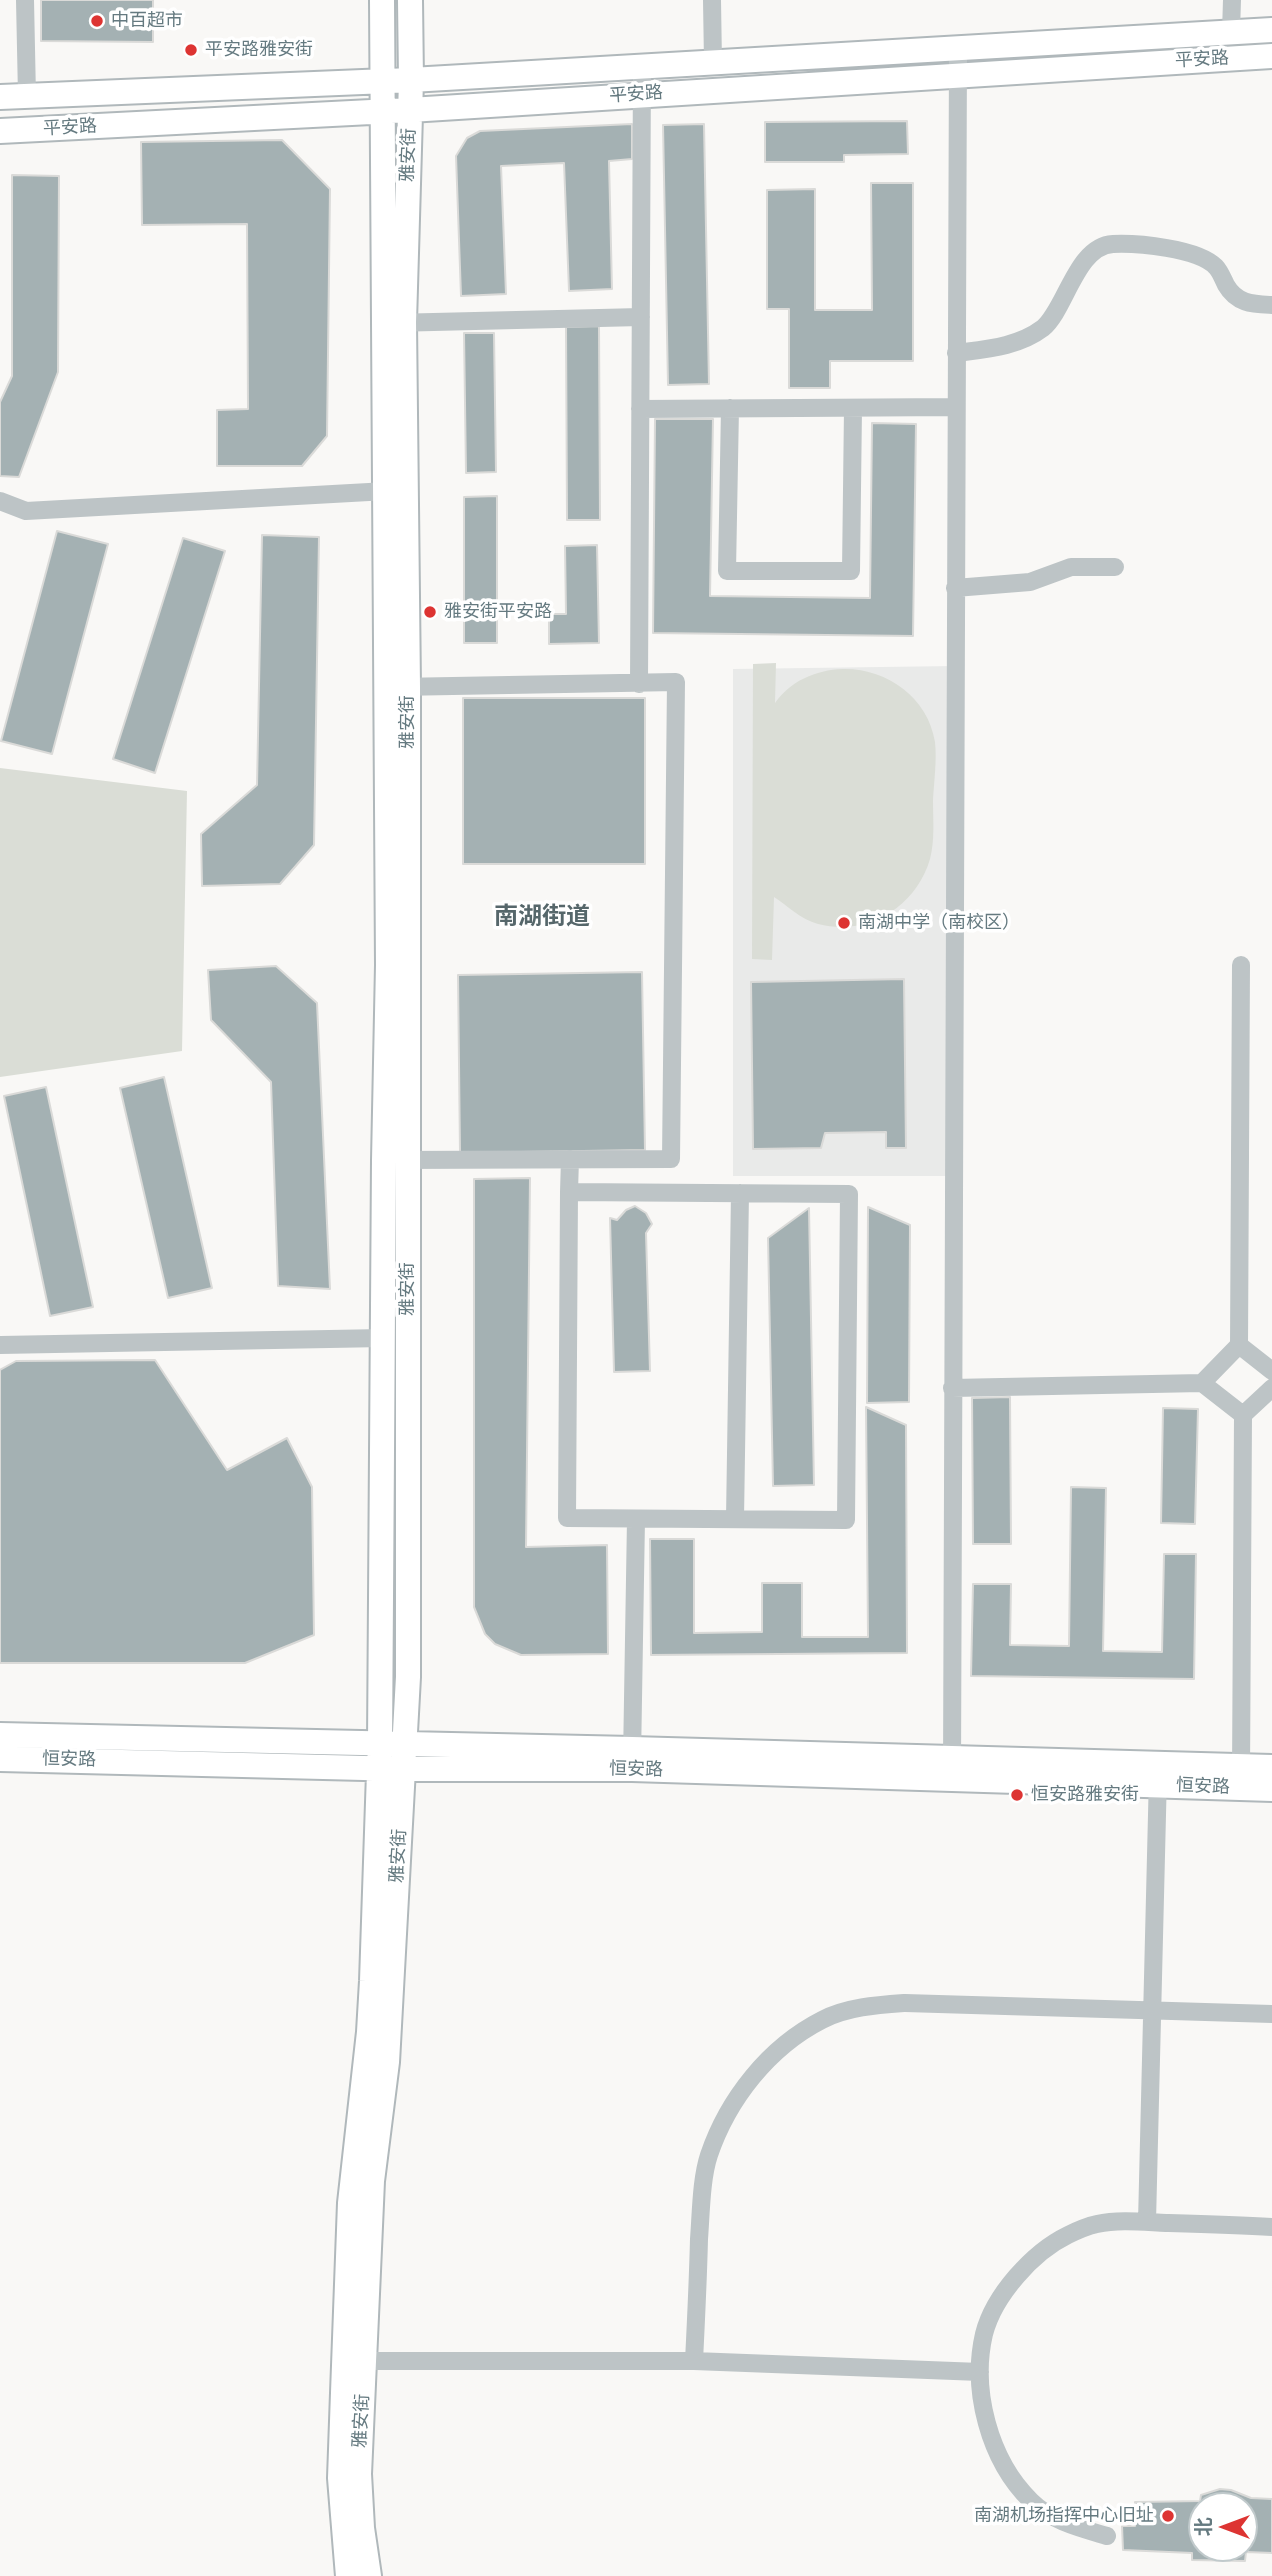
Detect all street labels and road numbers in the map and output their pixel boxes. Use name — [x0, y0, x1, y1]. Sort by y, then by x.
street label: 平安路 — [1174, 48, 1230, 72]
street label: 平安路 — [608, 82, 664, 108]
street label: 平安路 — [42, 116, 98, 140]
street label: 雅安街 — [397, 128, 421, 182]
street label: 雅安街 — [397, 695, 419, 749]
street label: 雅安街 — [397, 1262, 419, 1316]
street label: 恒安路 — [42, 1749, 96, 1771]
street label: 恒安路 — [609, 1759, 663, 1781]
street label: 恒安路 — [1176, 1775, 1230, 1799]
street label: 雅安街 — [387, 1828, 411, 1884]
street label: 雅安街 — [350, 2393, 374, 2449]

